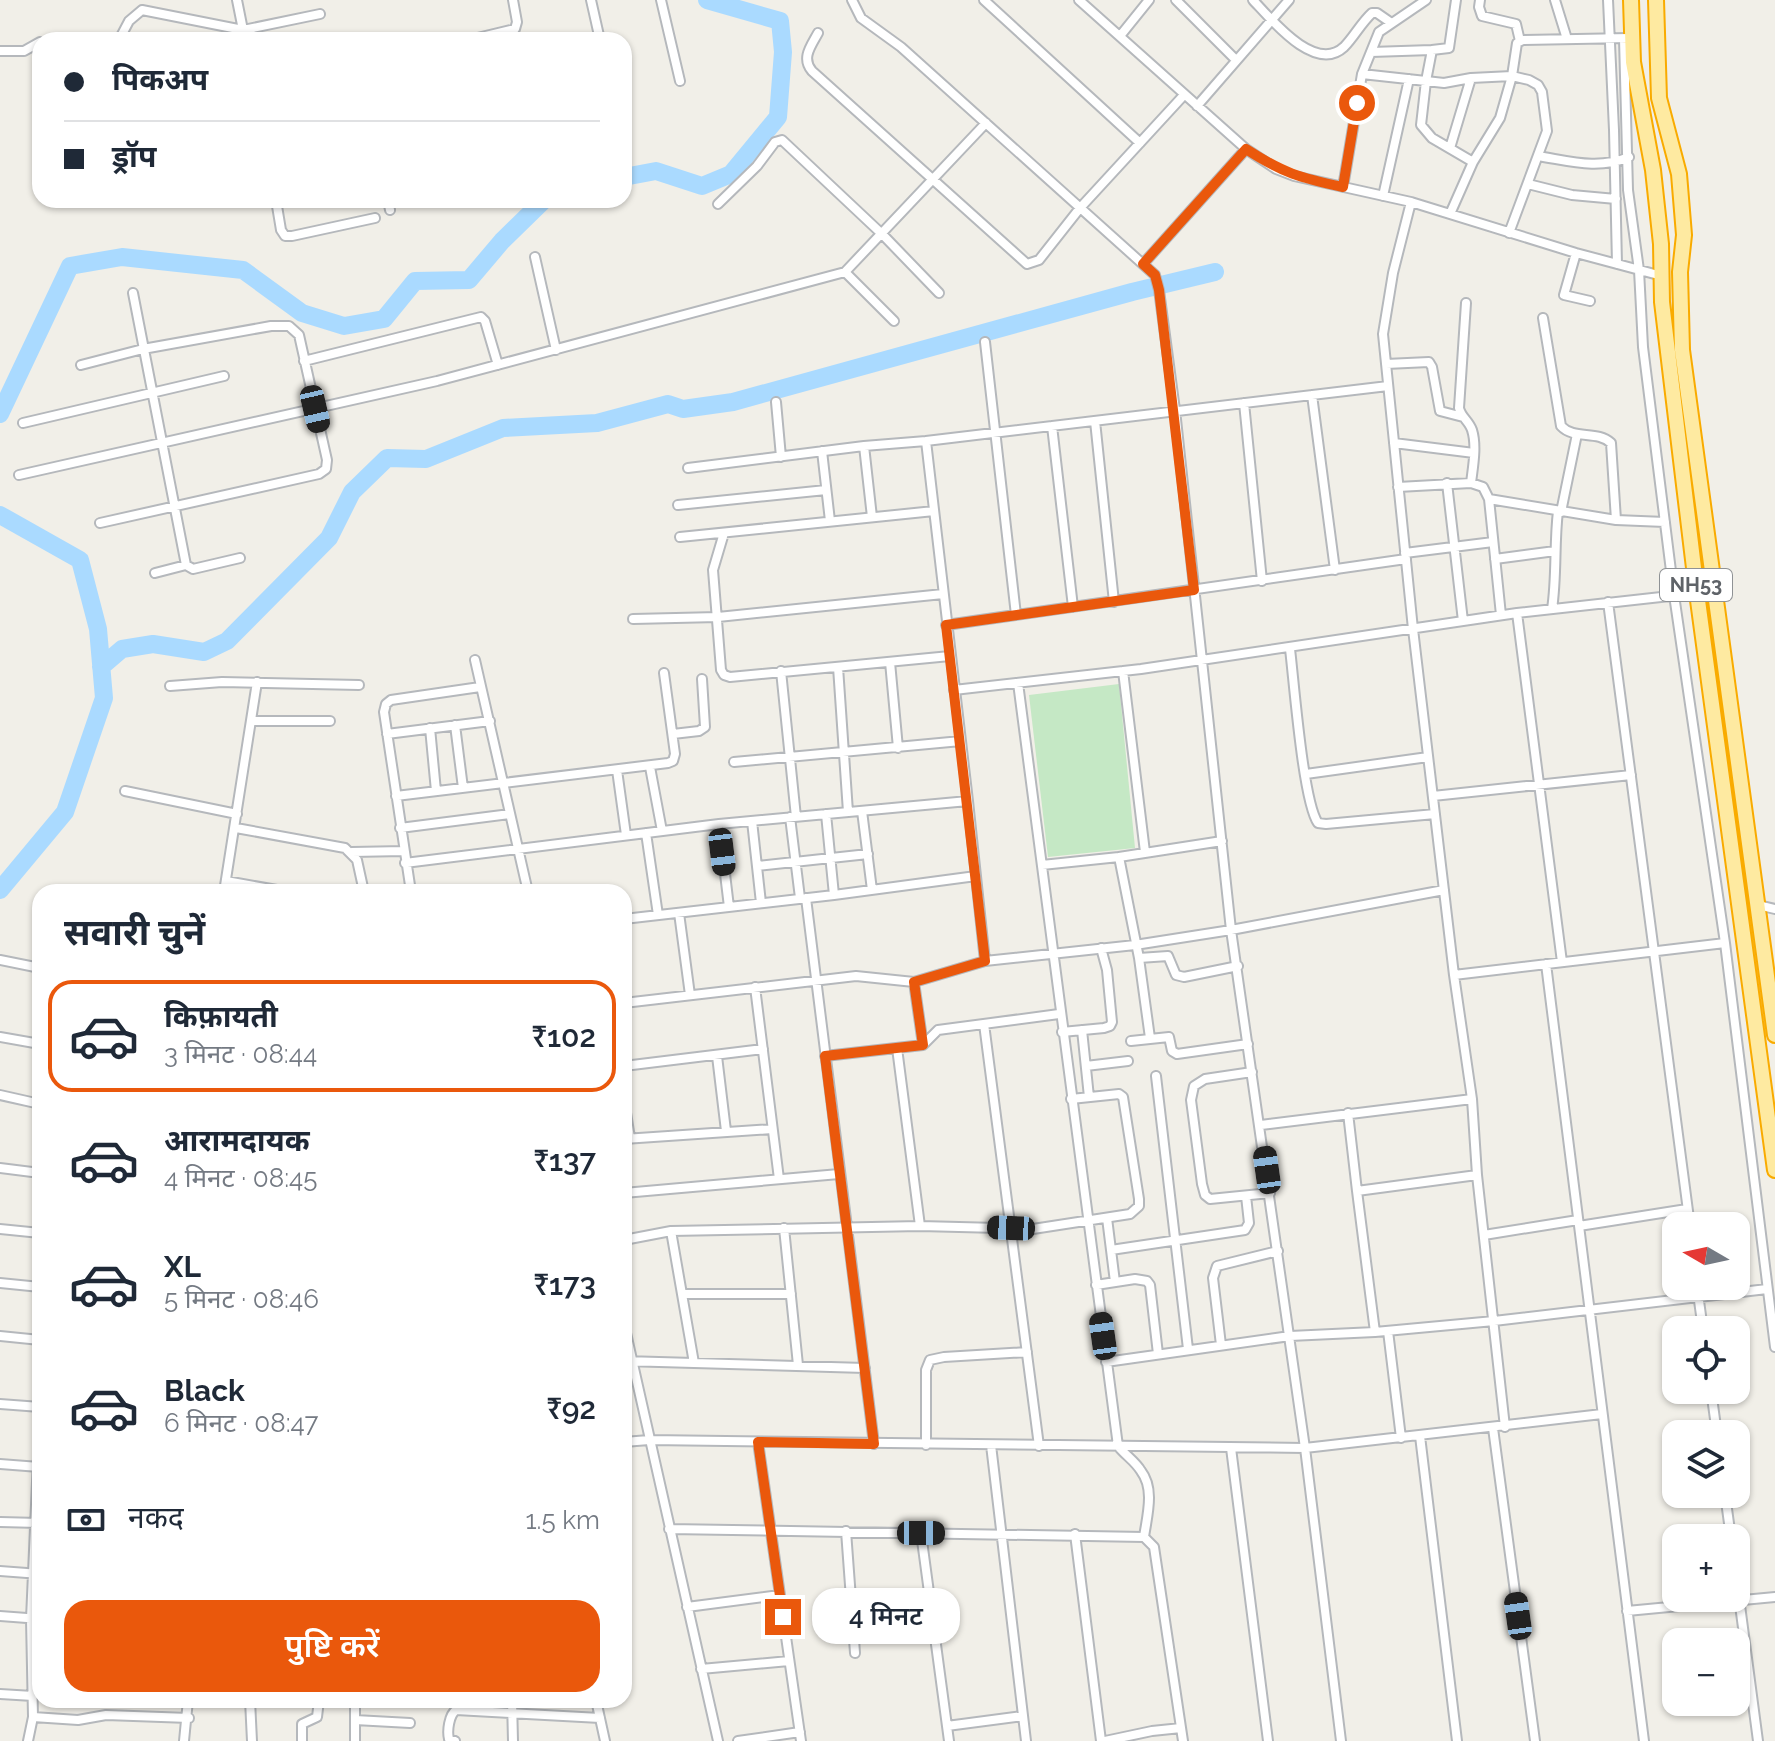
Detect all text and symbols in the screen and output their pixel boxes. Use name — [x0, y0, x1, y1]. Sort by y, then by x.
text: पिकअप — [112, 62, 208, 97]
route start — [1339, 85, 1375, 121]
text: ड्रॉप — [112, 139, 156, 174]
car — [298, 383, 332, 435]
road number: NH53 — [1660, 569, 1732, 601]
car — [707, 827, 737, 877]
text: सवारी चुनें — [64, 911, 205, 953]
text: किफ़ायती — [164, 999, 278, 1034]
icon: car — [68, 1000, 140, 1072]
text: ₹102 — [532, 1019, 596, 1054]
text: 3 मिनट · 08:44 — [164, 1039, 317, 1069]
text: आरामदायक — [164, 1123, 310, 1158]
icon: car — [68, 1124, 140, 1196]
text: ₹137 — [533, 1143, 596, 1178]
car — [1252, 1145, 1282, 1195]
text: 4 मिनट · 08:45 — [164, 1163, 317, 1193]
north arrow — [1662, 1212, 1750, 1300]
map controls — [1662, 1212, 1750, 1716]
car — [987, 1215, 1035, 1241]
icon: car — [68, 1248, 140, 1320]
text: XL — [164, 1249, 201, 1284]
text: ₹173 — [533, 1267, 596, 1302]
text: 5 मिनट · 08:46 — [164, 1284, 319, 1314]
car — [1088, 1311, 1118, 1361]
button: locate — [1662, 1316, 1750, 1404]
icon: car — [68, 1372, 140, 1444]
text: Black — [164, 1373, 245, 1408]
text: ₹92 — [546, 1391, 596, 1426]
text: 6 मिनट · 08:47 — [164, 1408, 319, 1438]
button: layers — [1662, 1420, 1750, 1508]
icon: cash — [64, 1498, 108, 1542]
text: नकद — [128, 1500, 184, 1535]
text: 1.5 km — [525, 1505, 600, 1535]
car — [897, 1521, 945, 1545]
button: + — [1662, 1524, 1750, 1612]
callout: 4 मिनट — [811, 1589, 959, 1645]
car — [1503, 1591, 1533, 1641]
route end — [765, 1599, 801, 1635]
button: पुष्टि करें — [64, 1600, 600, 1692]
text: 4 मिनट — [849, 1601, 923, 1631]
button: − — [1662, 1628, 1750, 1716]

